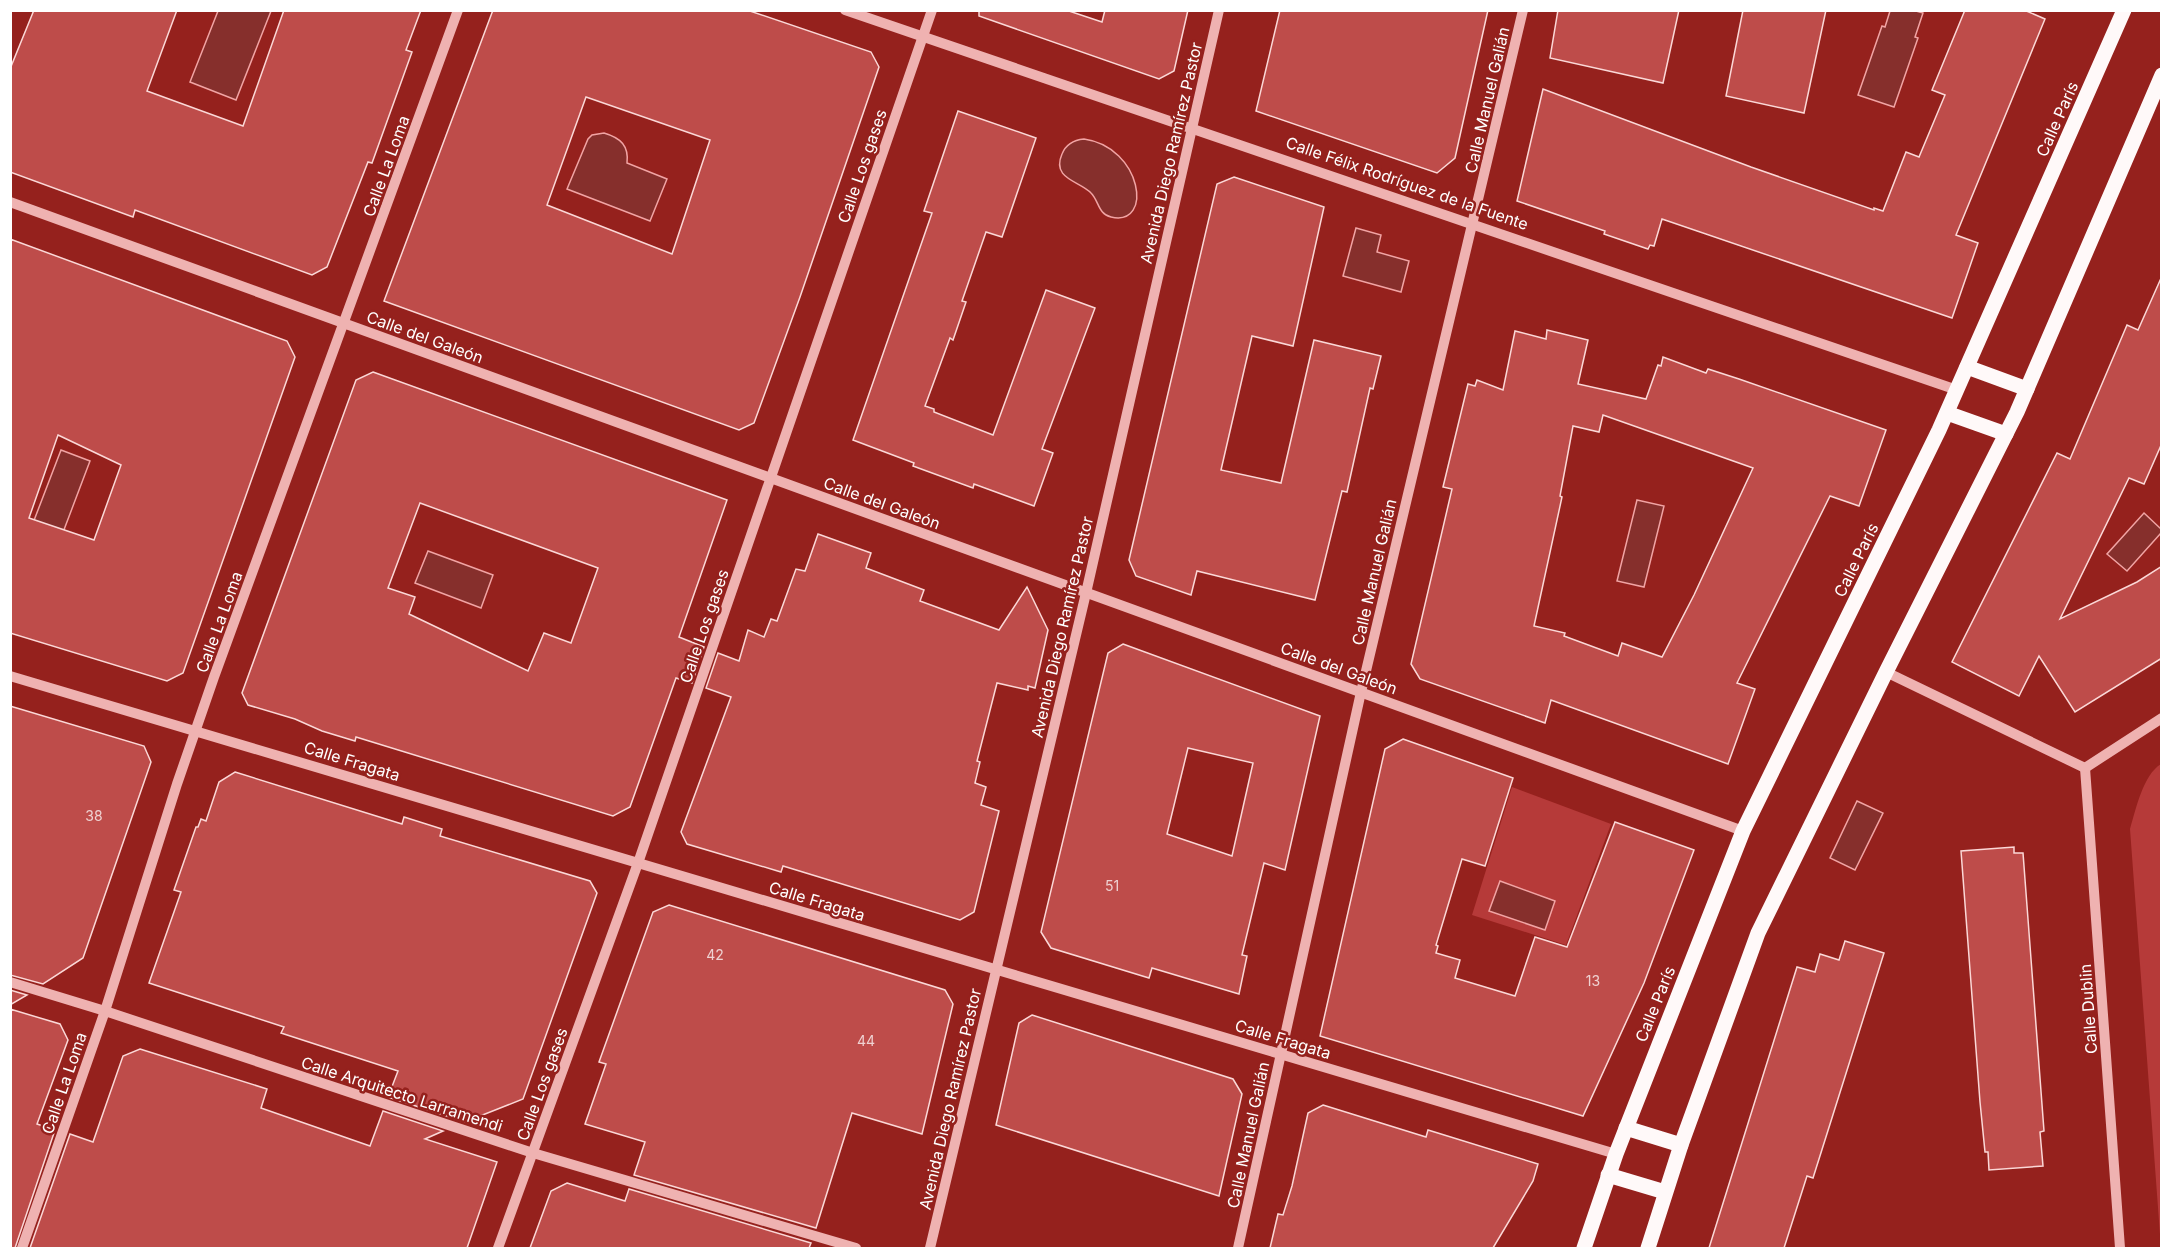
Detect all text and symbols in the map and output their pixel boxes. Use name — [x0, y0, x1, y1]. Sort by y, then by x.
street label: Calle Manuel Galián — [1460, 25, 1514, 175]
street label: Avenida Diego Ramírez Pastor — [1136, 40, 1206, 266]
street label: Calle París — [2032, 78, 2082, 160]
street label: Calle Los gases — [833, 107, 891, 225]
street label: Calle La Loma — [358, 113, 414, 219]
street label: Calle Félix Rodríguez de la Fuente — [1283, 132, 1531, 234]
street label: Calle del Galeón — [364, 307, 486, 367]
street label: Calle del Galeón — [821, 473, 943, 533]
street label: Calle Manuel Galián — [1347, 497, 1401, 647]
street label: Avenida Diego Ramírez Pastor — [1027, 514, 1097, 740]
street label: Calle París — [1829, 520, 1883, 600]
street label: Calle Los gases — [675, 567, 733, 685]
street label: Calle La Loma — [191, 569, 247, 675]
street label: Calle del Galeón — [1278, 638, 1400, 698]
street label: Calle Fragata — [302, 737, 402, 785]
house number: 38 — [85, 807, 103, 824]
street label: Calle Fragata — [767, 877, 867, 925]
house number: 51 — [1105, 877, 1119, 894]
house number: 42 — [706, 946, 724, 963]
street label: Calle París — [1631, 963, 1679, 1045]
street label: Calle Dublin — [2075, 963, 2101, 1055]
house number: 13 — [1586, 972, 1600, 989]
street label: Avenida Diego Ramírez Pastor — [915, 986, 985, 1212]
street label: Calle Fragata — [1233, 1015, 1333, 1063]
street label: Calle Los gases — [512, 1025, 572, 1143]
street label: Calle La Loma — [37, 1029, 91, 1137]
house number: 44 — [857, 1032, 875, 1049]
street label: Calle Arquitecto Larramendi — [299, 1052, 505, 1136]
street label: Calle Manuel Galián — [1223, 1060, 1273, 1210]

